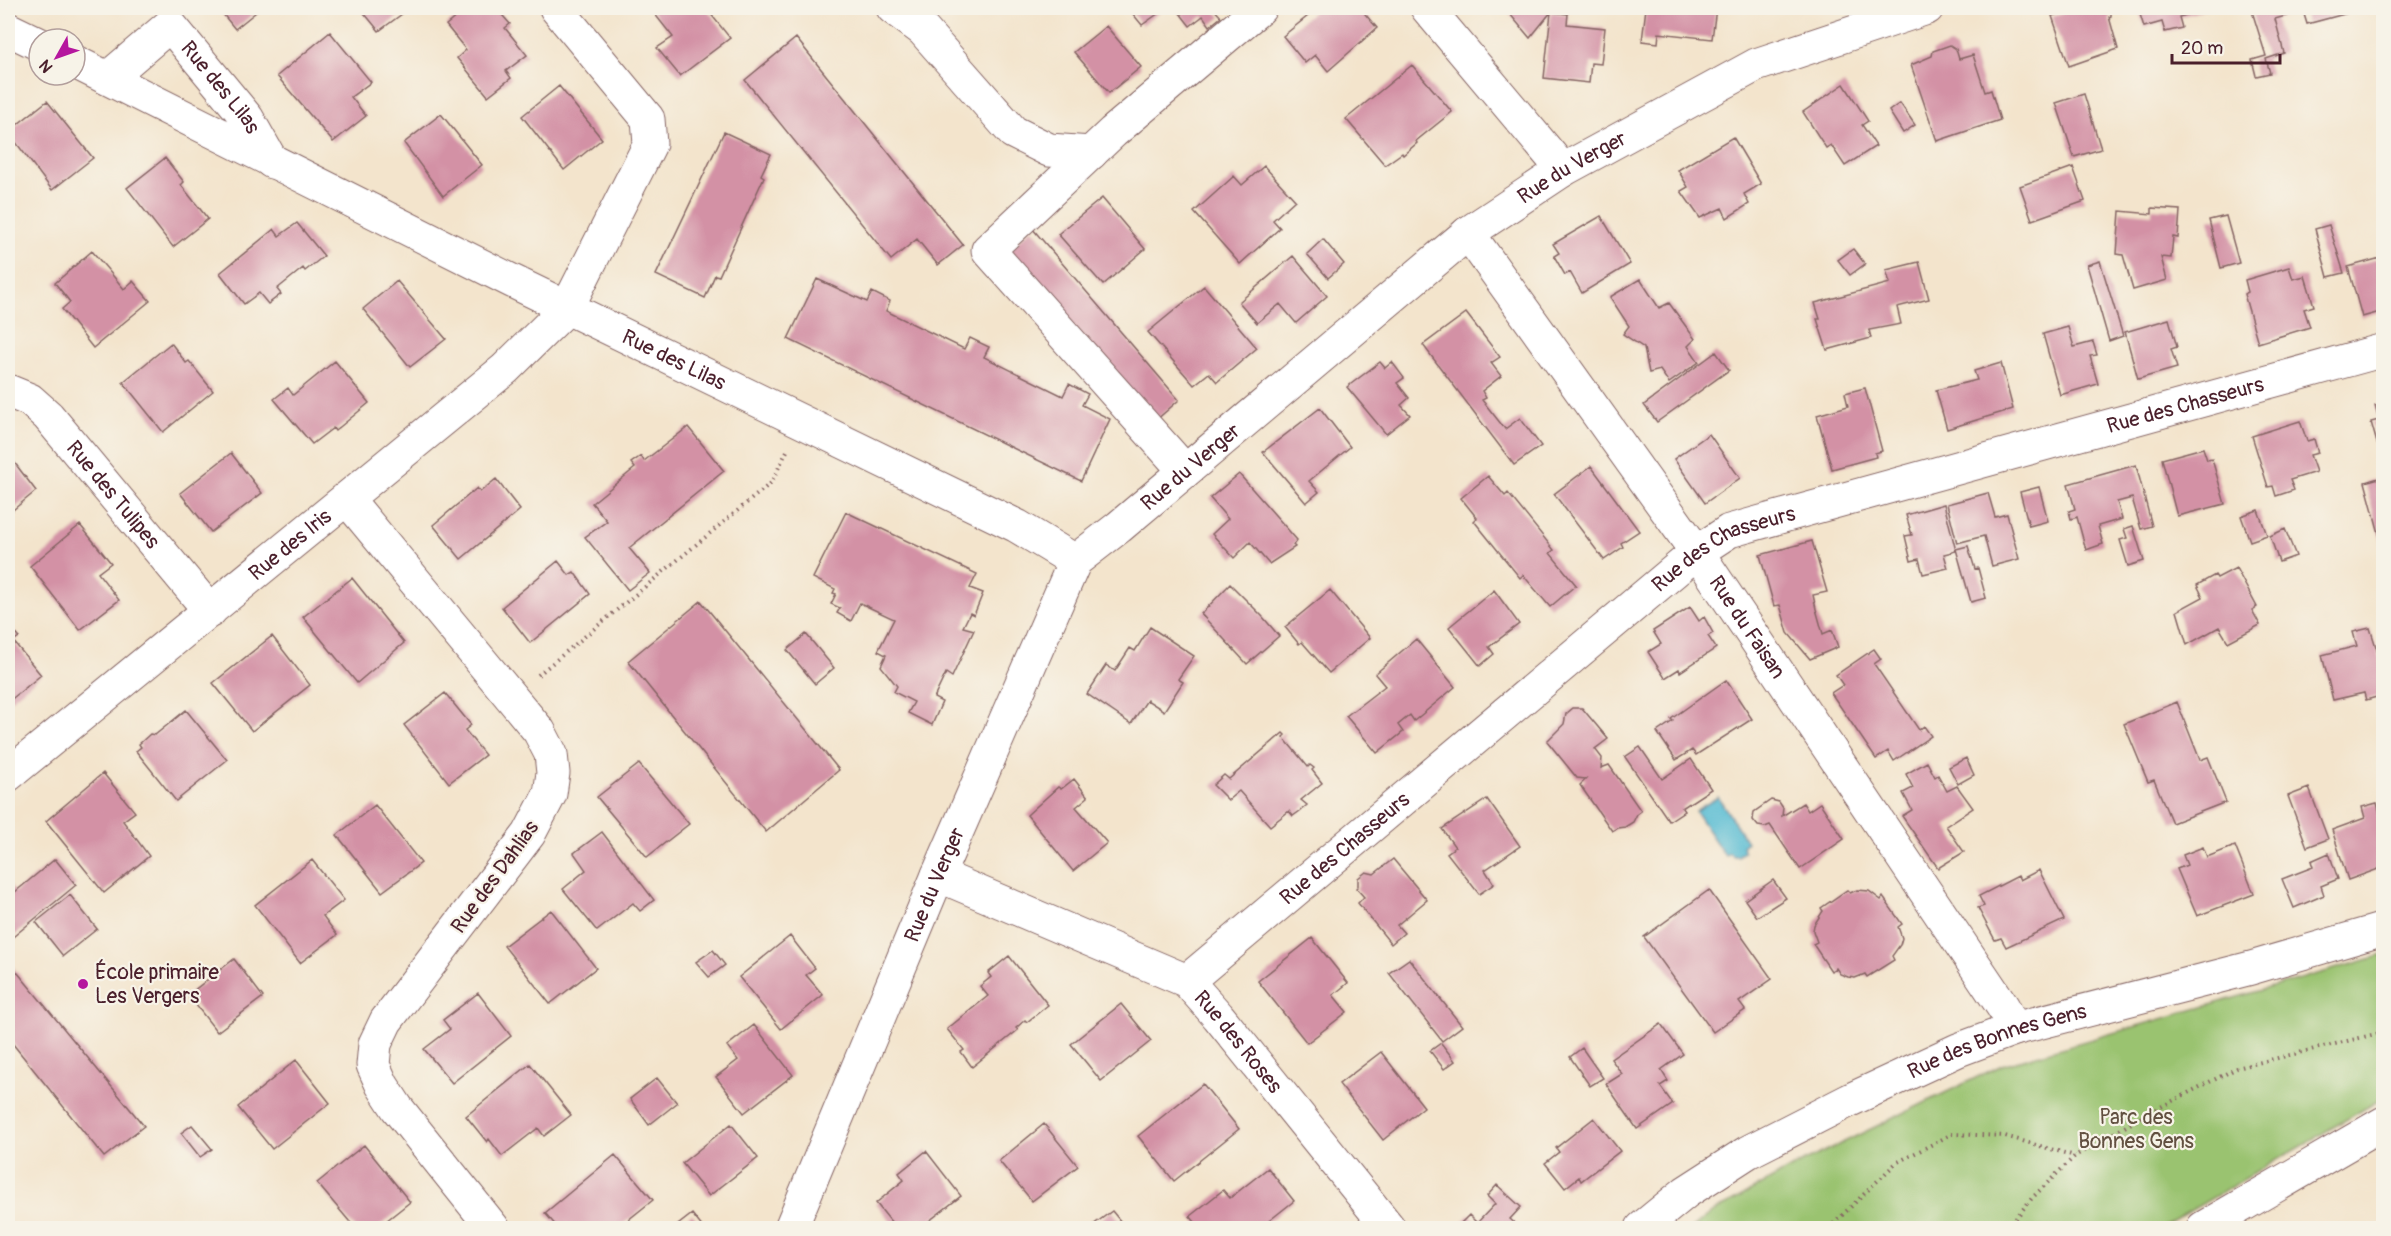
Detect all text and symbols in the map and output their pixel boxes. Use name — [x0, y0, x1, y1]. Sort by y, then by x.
north arrow — [27, 27, 87, 87]
scale bar — [2172, 27, 2280, 65]
street label: Rue des Lilas — [175, 35, 267, 139]
text: 20 m — [2181, 37, 2223, 60]
text: N — [35, 55, 57, 77]
street label: Rue du Verger — [1512, 124, 1631, 210]
street label: Rue des Lilas — [618, 323, 731, 397]
street label: Rue des Chasseurs — [2104, 370, 2267, 439]
street label: Rue du Verger — [1135, 417, 1246, 516]
street label: Rue des Tulipes — [61, 435, 166, 555]
street label: Rue des Chasseurs — [1646, 500, 1799, 598]
street label: Rue des Iris — [243, 503, 337, 587]
street label: Rue du Faisan — [1703, 570, 1792, 684]
street label: Rue des Chasseurs — [1274, 786, 1416, 911]
street label: Rue des Dahlias — [445, 815, 545, 939]
street label: Rue du Verger — [898, 823, 971, 946]
place label: École primaire Les Vergers — [95, 959, 219, 1010]
marker: École primaire Les Vergers — [76, 977, 90, 991]
street label: Rue des Roses — [1188, 985, 1289, 1099]
street label: Rue des Bonnes Gens — [1903, 997, 2090, 1085]
park label: Parc des Bonnes Gens — [2078, 1104, 2194, 1155]

